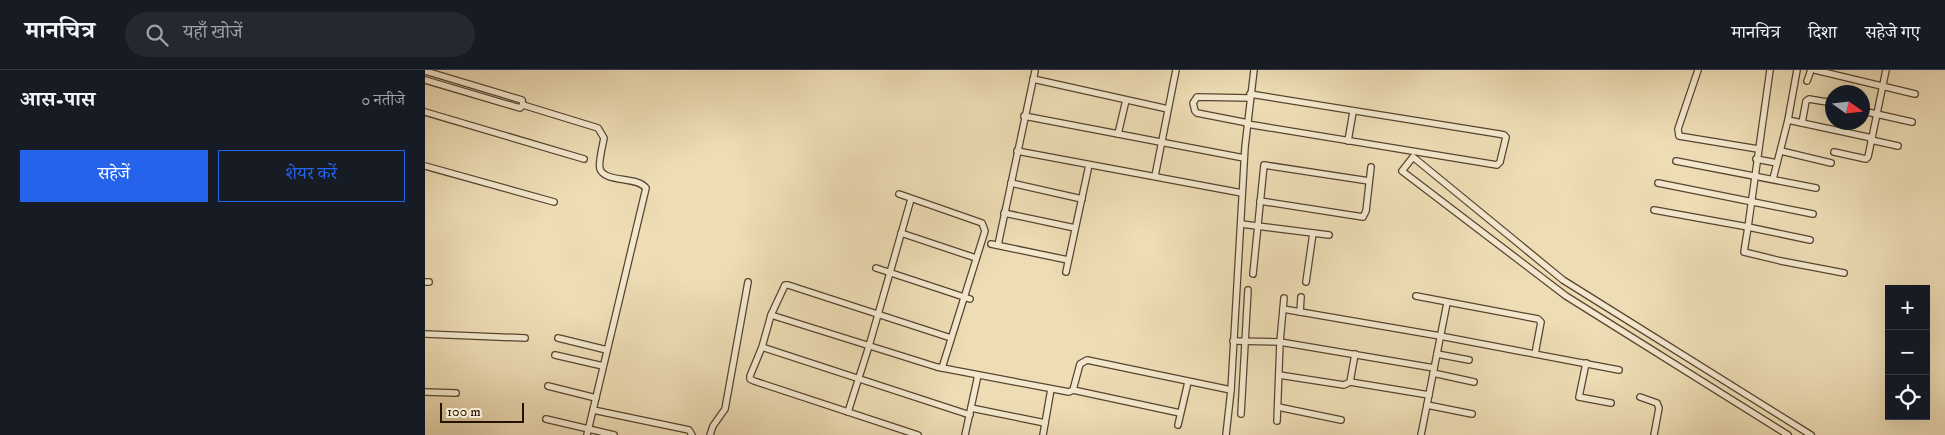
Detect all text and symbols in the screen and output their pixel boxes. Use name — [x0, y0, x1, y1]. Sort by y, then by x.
search box — [125, 12, 475, 57]
text: मानचित्र — [25, 16, 95, 46]
icon: search — [143, 21, 171, 49]
text: यहाँ खोजें — [183, 21, 243, 44]
text: मानचित्र — [1732, 22, 1780, 44]
text: दिशा — [1808, 22, 1837, 44]
text: सहेजे गए — [1865, 22, 1920, 44]
north arrow — [1825, 85, 1870, 130]
text: आस-पास — [20, 87, 95, 113]
text: 0 नतीजे — [362, 90, 405, 110]
button: सहेजें — [20, 150, 208, 202]
button: शेयर करें — [218, 150, 405, 202]
map controls — [1885, 285, 1930, 420]
button: + — [1885, 285, 1930, 330]
button: − — [1885, 330, 1930, 375]
button: locate — [1885, 375, 1930, 420]
scale bar — [440, 400, 524, 423]
text: 100 m — [447, 403, 481, 421]

